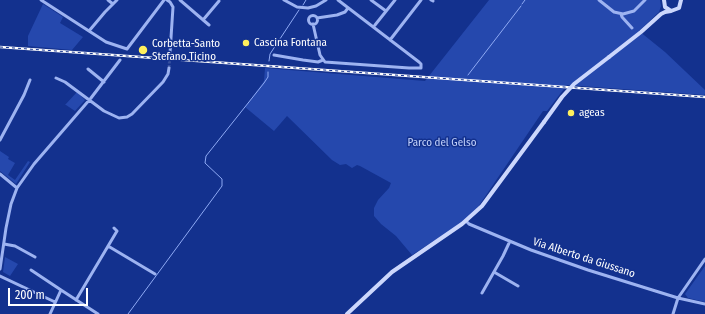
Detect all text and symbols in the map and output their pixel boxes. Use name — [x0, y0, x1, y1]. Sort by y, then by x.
place label: Cascina Fontana — [254, 36, 327, 50]
place label: Corbetta-Santo Stefano Ticino — [152, 37, 220, 63]
marker: Cascina Fontana — [241, 38, 251, 48]
marker: Corbetta-Santo Stefano Ticino — [137, 44, 149, 56]
place label: ageas — [579, 106, 605, 120]
marker: ageas — [566, 108, 576, 118]
park label: Parco del Gelso — [408, 136, 476, 150]
street label: Via Alberto da Giussano — [531, 235, 637, 281]
scale bar — [10, 280, 90, 306]
text: 200 m — [15, 288, 45, 302]

